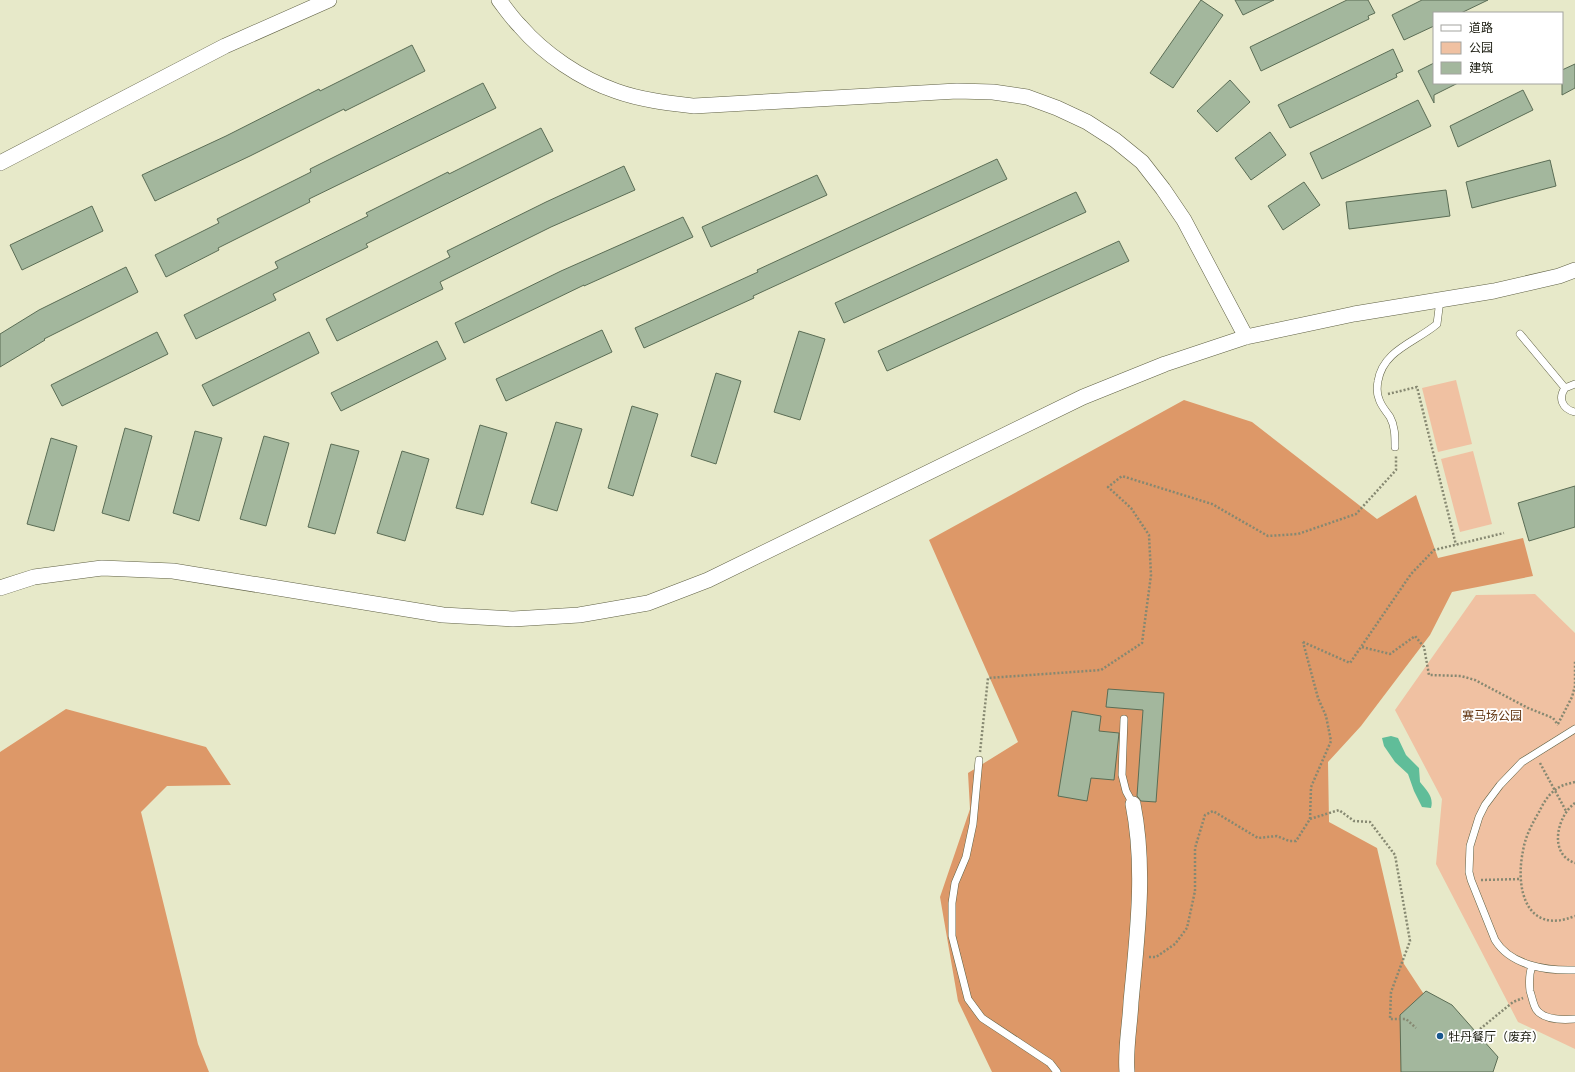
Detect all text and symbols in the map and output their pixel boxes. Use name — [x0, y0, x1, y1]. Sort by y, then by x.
legend — [1433, 12, 1563, 84]
text: 道路 — [1469, 20, 1493, 35]
text: 公园 — [1469, 40, 1493, 55]
text: 建筑 — [1469, 60, 1493, 75]
park label: 赛马场公园 — [1462, 708, 1522, 723]
place label: 牡丹餐厅（废弃） — [1448, 1029, 1544, 1044]
marker: 牡丹餐厅（废弃） — [1435, 1031, 1445, 1041]

